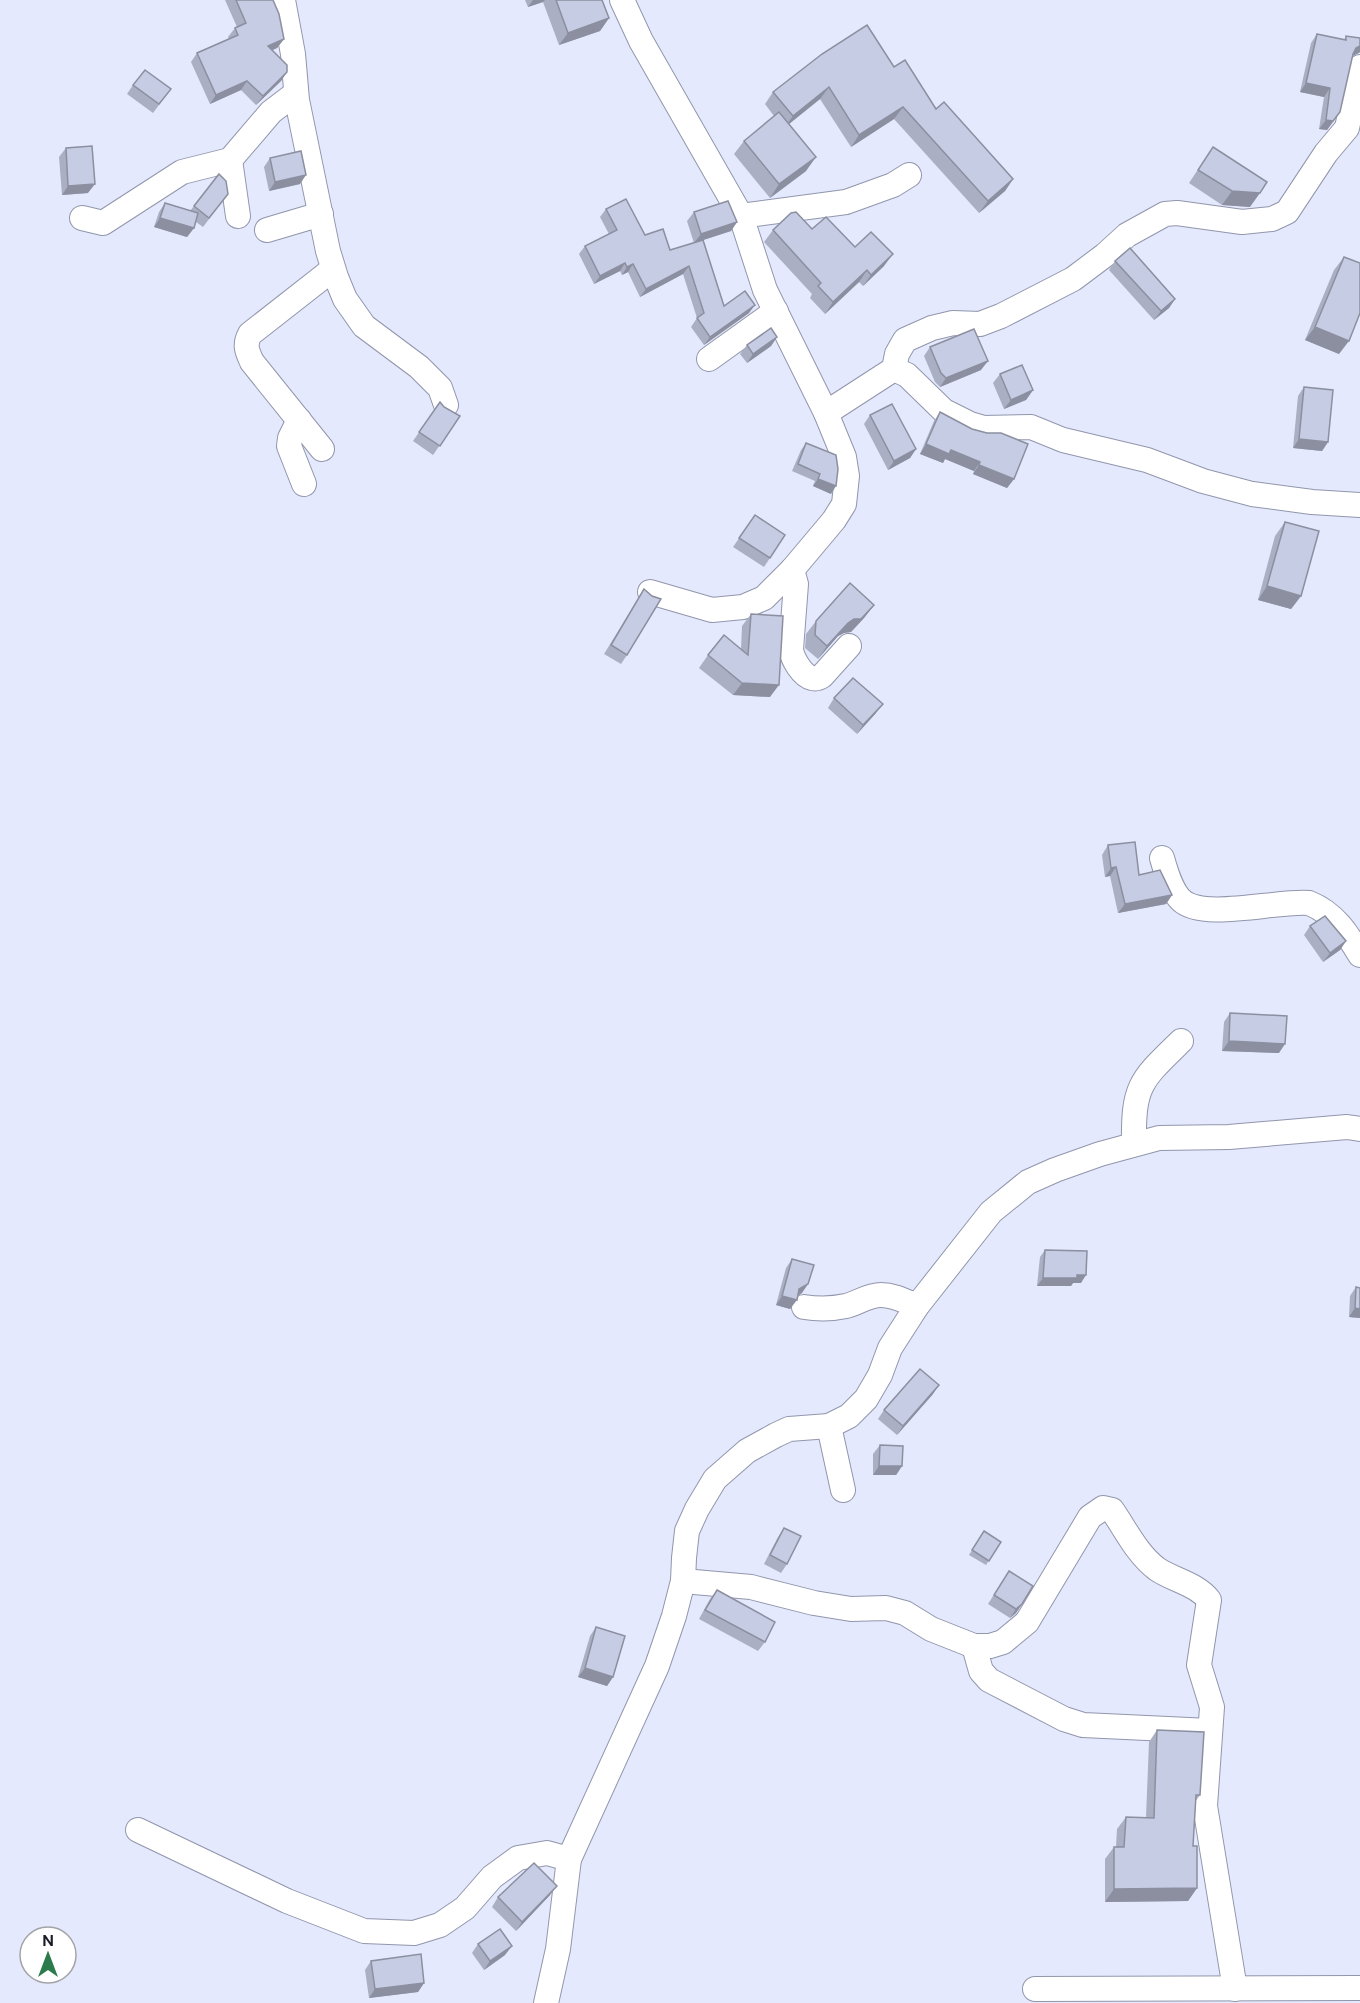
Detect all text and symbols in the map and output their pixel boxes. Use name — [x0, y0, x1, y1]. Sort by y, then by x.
north arrow — [18, 1925, 78, 1985]
text: N — [42, 1930, 54, 1951]

